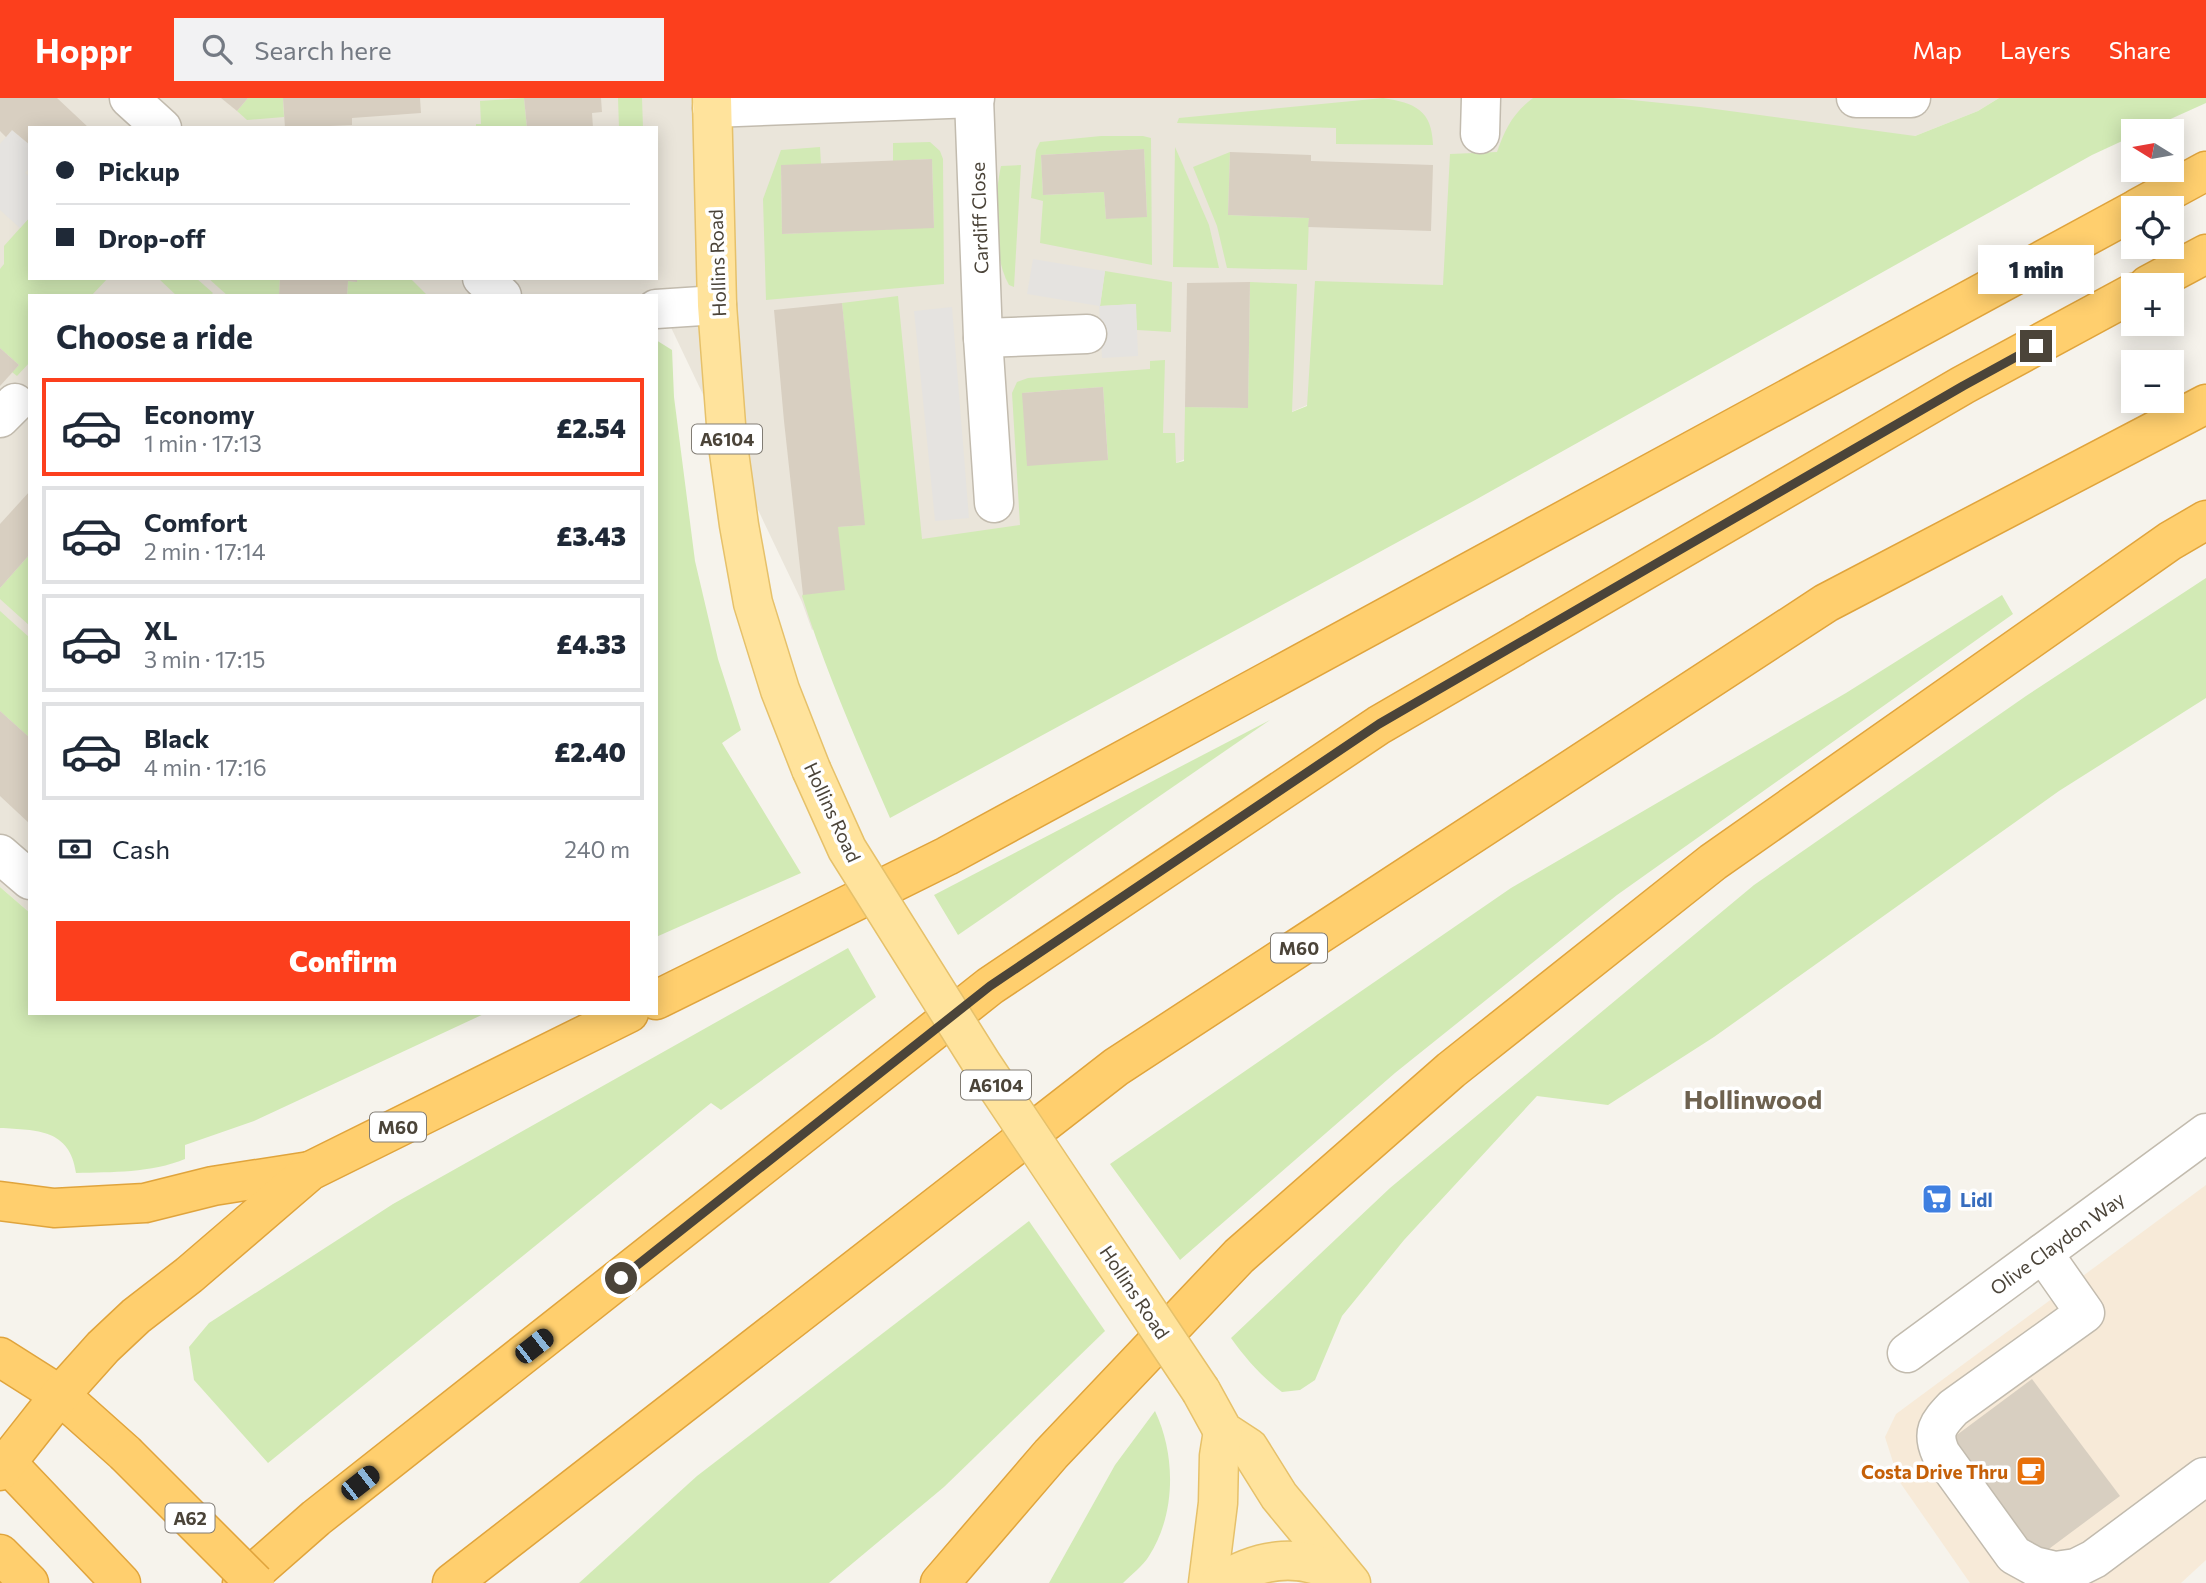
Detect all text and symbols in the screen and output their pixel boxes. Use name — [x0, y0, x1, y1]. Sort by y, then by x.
search box — [174, 18, 664, 81]
text: Hoppr — [35, 29, 132, 70]
icon: search — [198, 30, 236, 68]
text: Search here — [254, 34, 392, 65]
text: Map — [1913, 35, 1962, 64]
text: Layers — [2000, 35, 2071, 64]
text: Share — [2109, 35, 2171, 64]
north arrow — [2121, 119, 2184, 182]
map controls — [2121, 119, 2184, 413]
text: Pickup — [98, 155, 180, 186]
street label: Cardiff Close — [966, 162, 992, 274]
button: locate — [2121, 196, 2184, 259]
street label: Hollins Road — [704, 209, 730, 317]
text: Drop-off — [98, 222, 205, 253]
callout: 1 min — [1978, 244, 2094, 294]
text: 1 min — [2008, 255, 2064, 283]
button: + — [2121, 273, 2184, 336]
text: Choose a ride — [56, 316, 253, 356]
route end — [2020, 330, 2052, 362]
button: − — [2121, 350, 2184, 413]
icon: car — [60, 396, 123, 459]
text: Economy — [144, 398, 255, 429]
text: £2.54 — [556, 412, 626, 443]
road number: A6104 — [692, 424, 762, 454]
text: 1 min · 17:13 — [144, 429, 262, 457]
icon: car — [60, 504, 123, 567]
text: Comfort — [144, 506, 247, 537]
text: £3.43 — [556, 520, 626, 551]
text: 2 min · 17:14 — [144, 537, 266, 565]
icon: car — [60, 612, 123, 675]
text: XL — [144, 614, 178, 645]
text: £4.33 — [556, 628, 626, 659]
text: 3 min · 17:15 — [144, 645, 265, 673]
icon: car — [60, 720, 123, 783]
text: Black — [144, 722, 210, 753]
text: £2.40 — [554, 736, 626, 767]
text: 4 min · 17:16 — [144, 753, 267, 781]
street label: Hollins Road — [800, 758, 866, 866]
icon: cash — [56, 830, 94, 868]
text: Cash — [112, 833, 170, 864]
text: 240 m — [564, 835, 630, 863]
button: Confirm — [56, 921, 630, 1001]
road number: M60 — [1271, 934, 1327, 962]
road number: A6104 — [961, 1070, 1031, 1100]
district label: Hollinwood — [1684, 1083, 1822, 1114]
road number: M60 — [370, 1112, 426, 1142]
supermarket icon: Lidl — [1920, 1182, 1954, 1216]
street label: Olive Claydon Way — [1985, 1187, 2129, 1299]
place label: Lidl — [1960, 1188, 1993, 1211]
street label: Hollins Road — [1095, 1241, 1175, 1343]
route start — [605, 1262, 637, 1294]
car — [511, 1325, 558, 1367]
cafe icon: Costa Drive Thru — [2014, 1454, 2048, 1488]
place label: Costa Drive Thru — [1861, 1460, 2008, 1483]
car — [337, 1462, 384, 1504]
road number: A62 — [166, 1504, 214, 1532]

